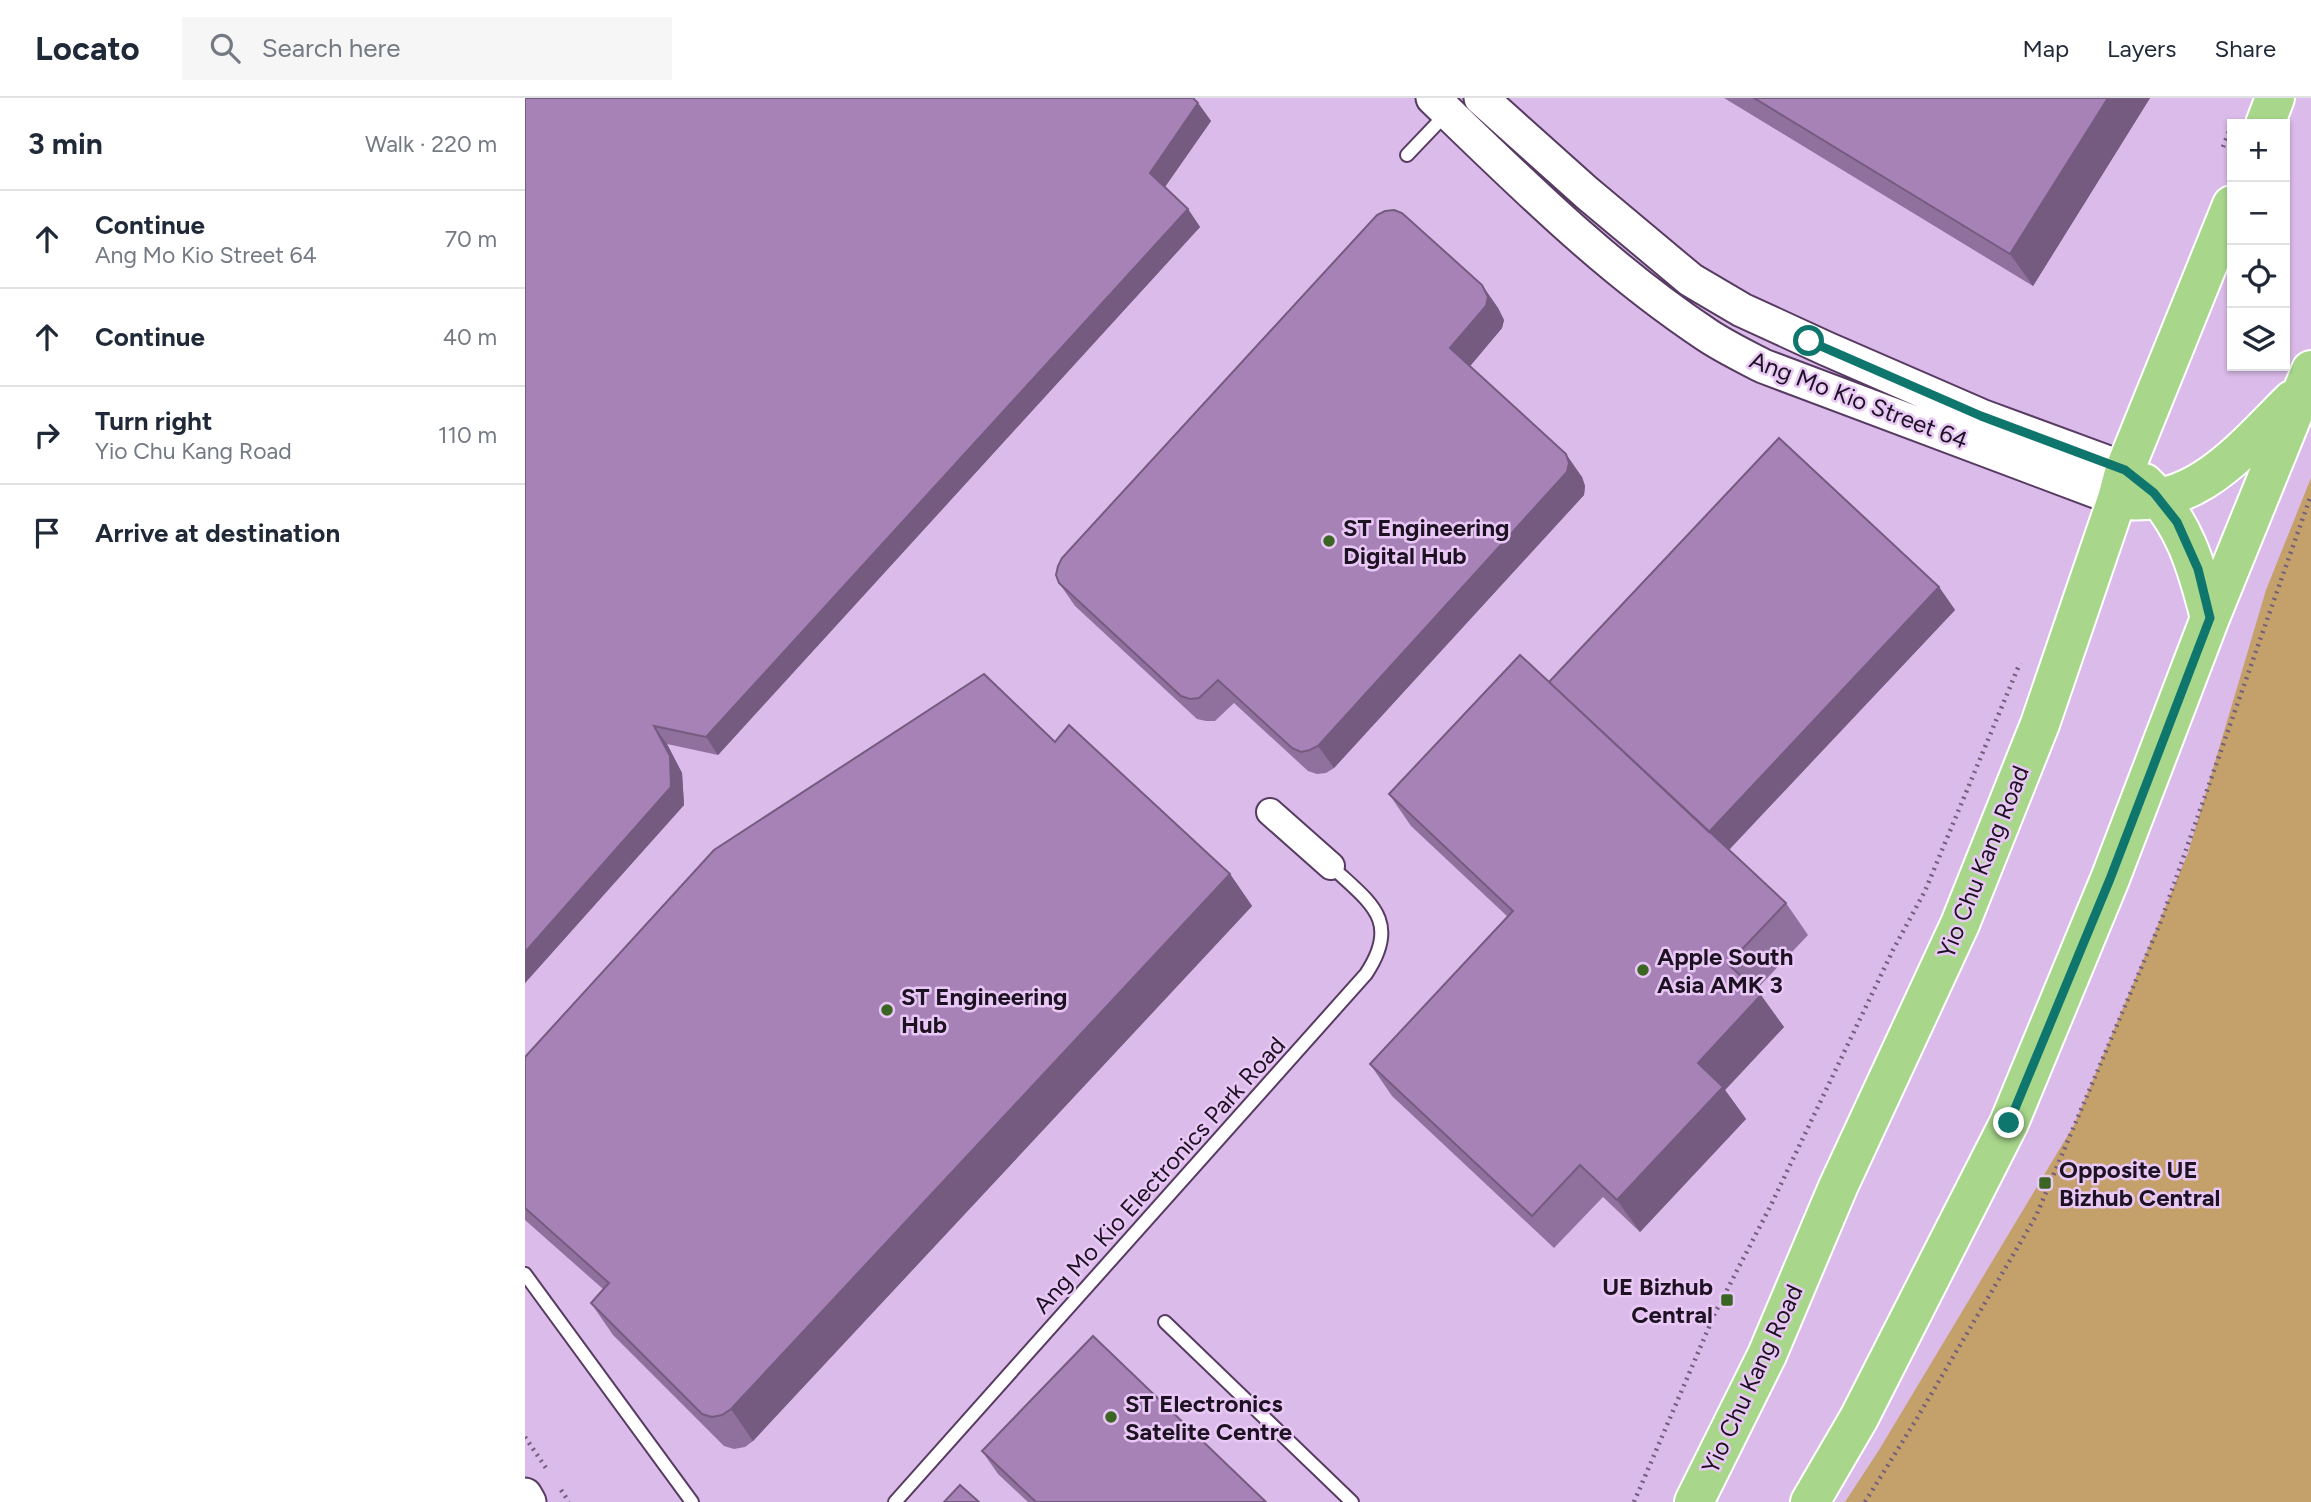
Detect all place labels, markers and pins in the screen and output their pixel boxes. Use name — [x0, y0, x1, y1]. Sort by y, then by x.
place label: ST Engineering Digital Hub — [1343, 513, 1509, 570]
marker: ST Engineering Digital Hub — [1321, 533, 1337, 549]
place label: Apple South Asia AMK 3 — [1657, 942, 1793, 999]
marker: Apple South Asia AMK 3 — [1635, 962, 1651, 978]
place label: ST Engineering Hub — [901, 982, 1067, 1039]
marker: ST Engineering Hub — [879, 1002, 895, 1018]
place label: Opposite UE Bizhub Central — [2059, 1155, 2221, 1212]
marker: Opposite UE Bizhub Central — [2037, 1175, 2053, 1191]
place label: UE Bizhub Central — [1602, 1272, 1713, 1329]
marker: UE Bizhub Central — [1719, 1292, 1735, 1308]
place label: ST Electronics Satelite Centre — [1125, 1389, 1292, 1446]
marker: ST Electronics Satelite Centre — [1103, 1409, 1119, 1425]

